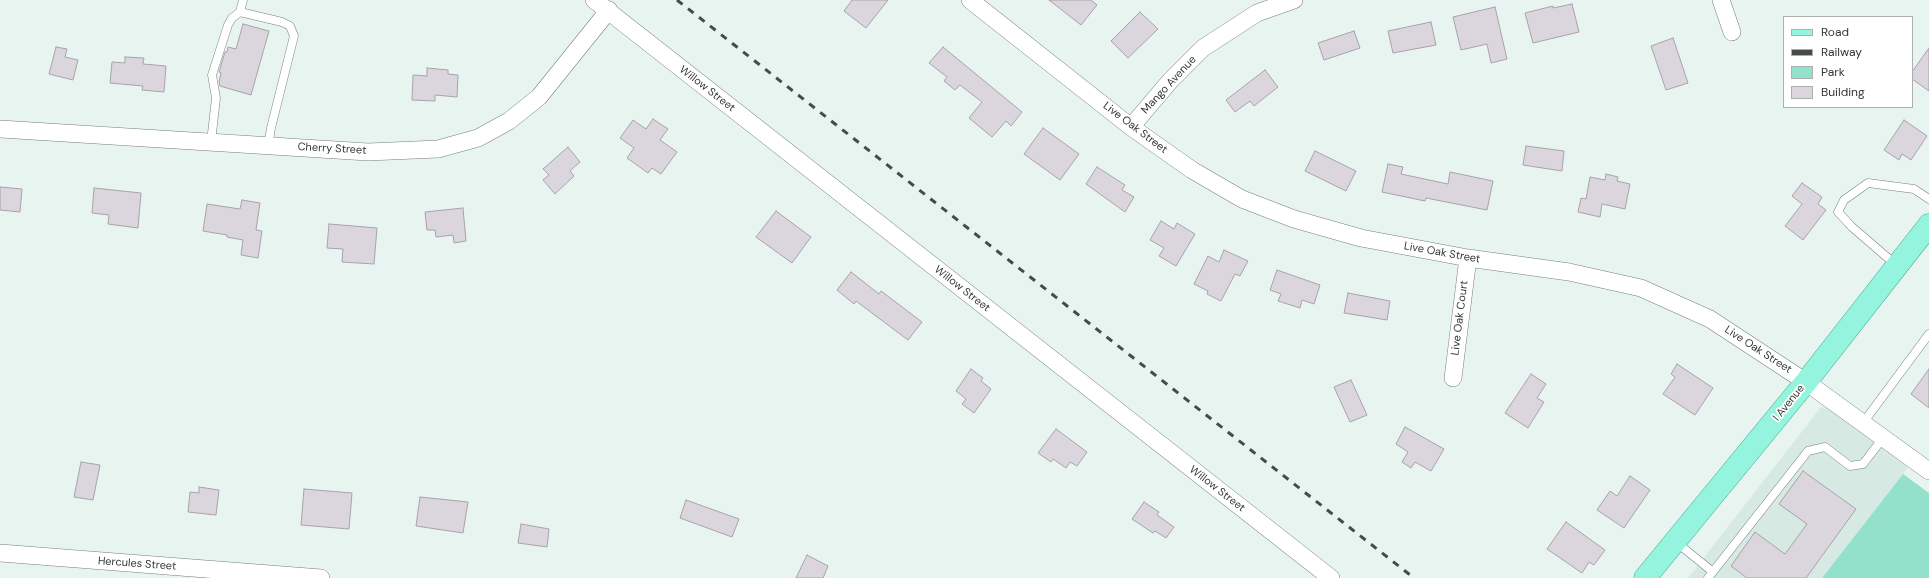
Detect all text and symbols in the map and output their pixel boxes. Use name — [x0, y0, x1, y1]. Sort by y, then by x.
legend — [1783, 16, 1913, 108]
text: Road — [1821, 24, 1849, 40]
text: Railway — [1821, 44, 1862, 60]
street label: Mango Avenue — [1139, 53, 1199, 117]
street label: Willow Street — [677, 63, 737, 115]
text: Park — [1821, 64, 1845, 80]
text: Building — [1821, 84, 1865, 100]
street label: Live Oak Street — [1100, 99, 1170, 157]
street label: Cherry Street — [297, 141, 367, 157]
street label: Live Oak Street — [1403, 240, 1481, 266]
street label: Willow Street — [932, 263, 992, 315]
street label: Live Oak Court — [1449, 280, 1471, 356]
street label: Live Oak Street — [1722, 323, 1794, 377]
street label: I Avenue — [1770, 382, 1808, 424]
street label: Willow Street — [1187, 463, 1247, 515]
street label: Hercules Street — [97, 555, 177, 573]

